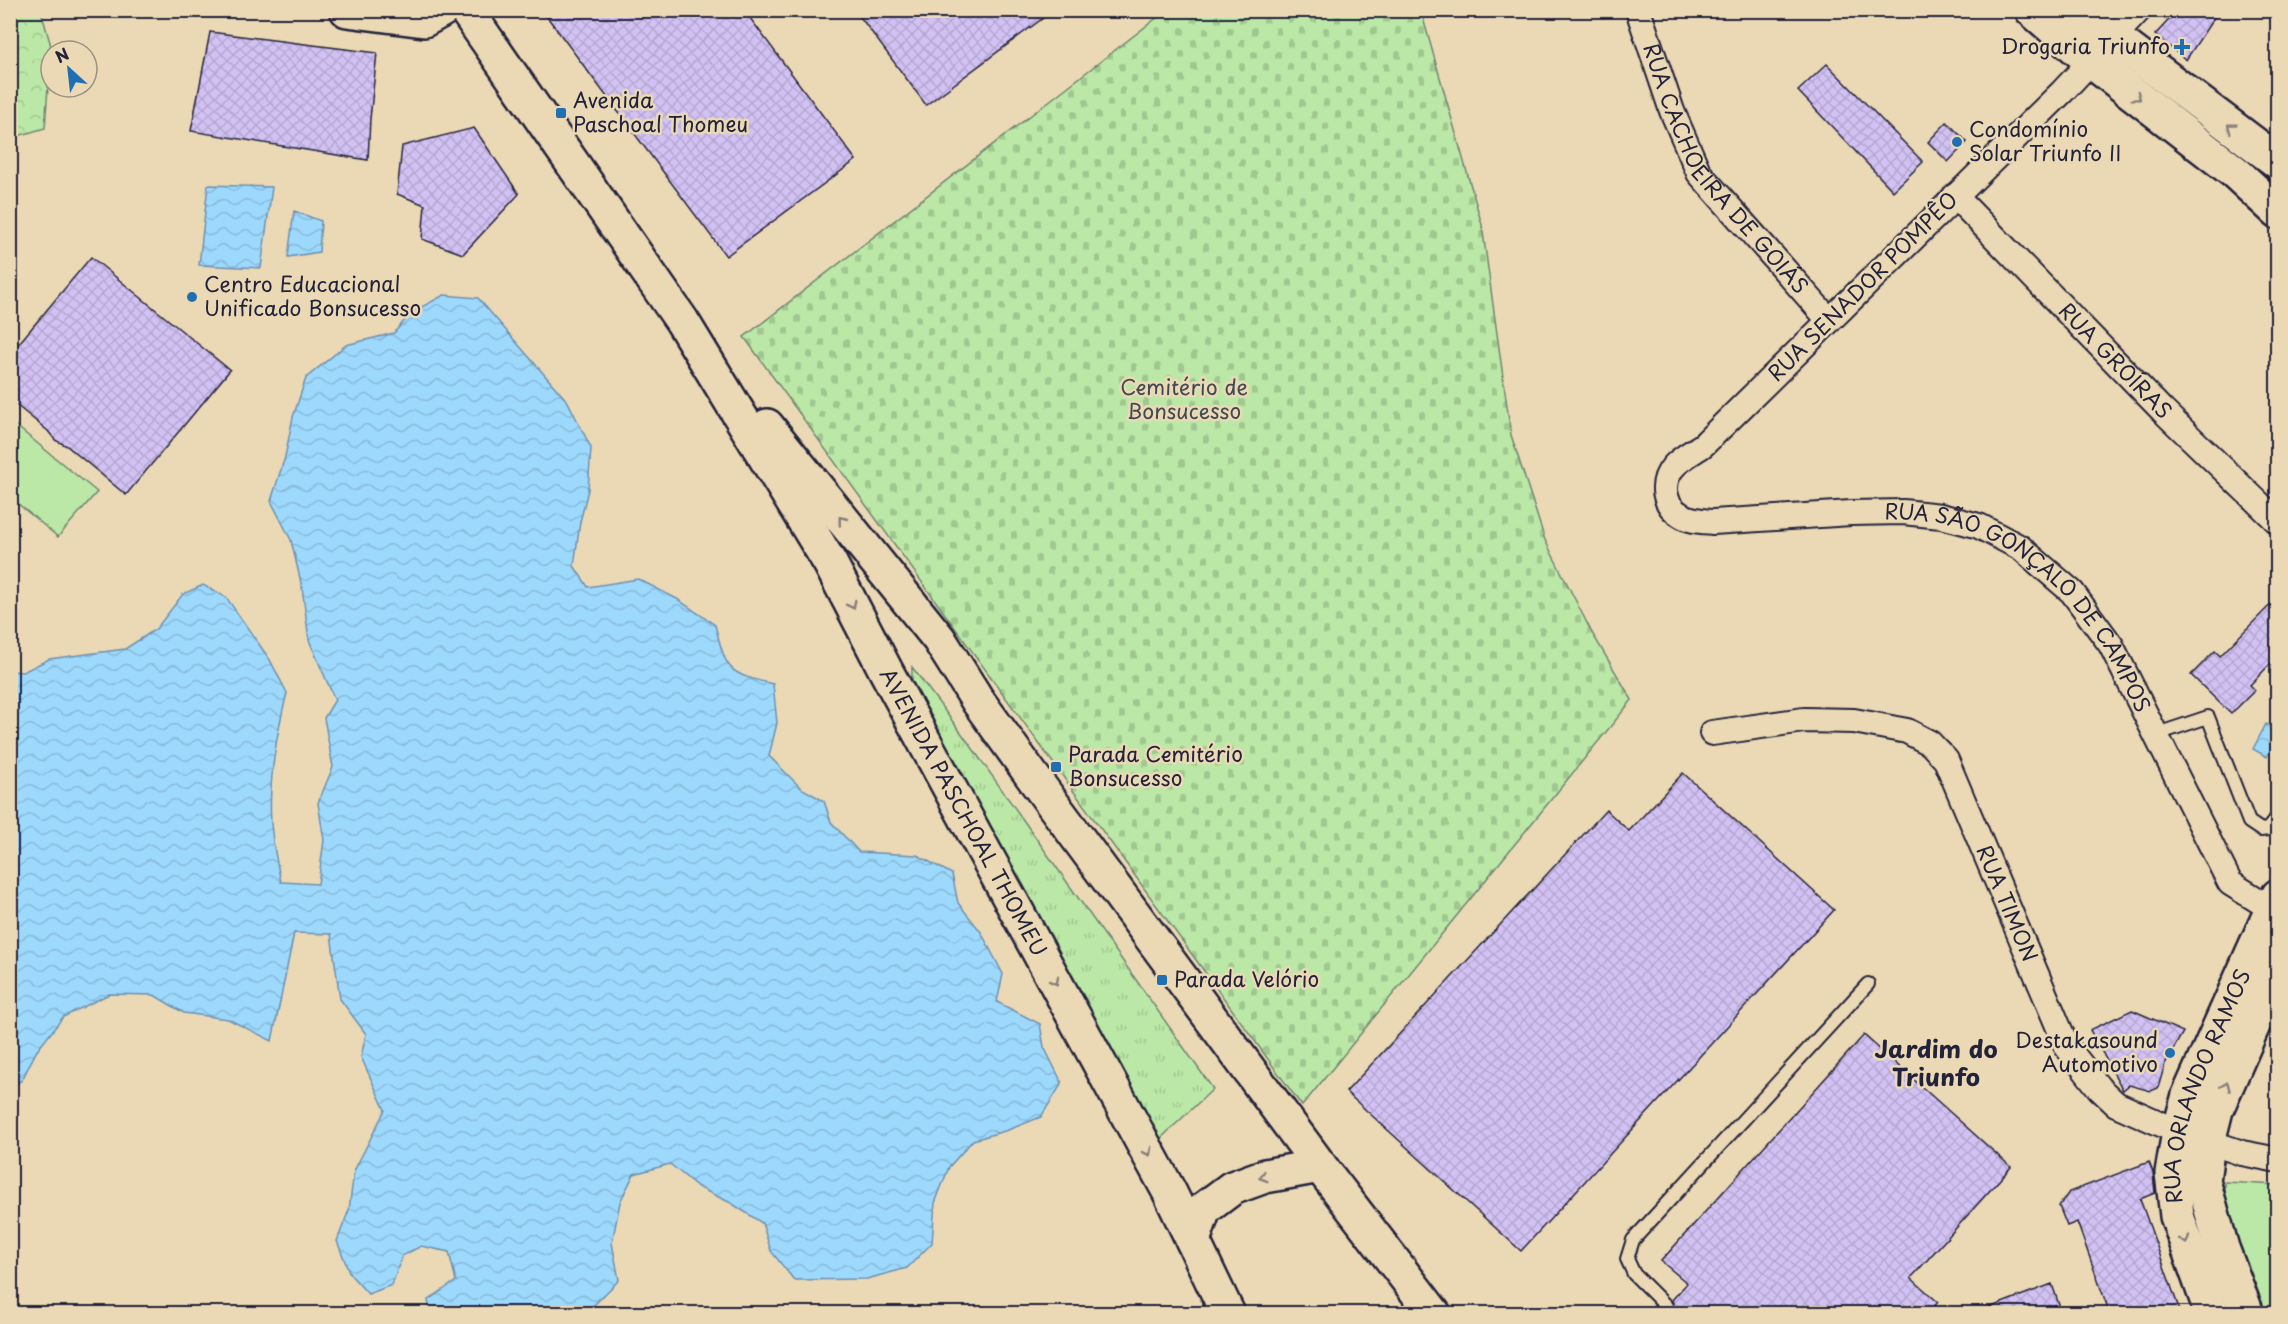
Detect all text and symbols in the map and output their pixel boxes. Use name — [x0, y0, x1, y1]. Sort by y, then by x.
place label: Drogaria Triunfo — [2001, 29, 2170, 61]
north arrow — [39, 39, 99, 99]
street label: RUA CACHOEIRA DE GOIÁS — [1636, 39, 1817, 300]
marker: Drogaria Triunfo — [2175, 40, 2189, 54]
text: N — [51, 41, 73, 68]
place label: Avenida Paschoal Thomeu — [573, 83, 748, 139]
one-way arrow — [2131, 89, 2142, 100]
marker: Avenida Paschoal Thomeu — [554, 106, 568, 120]
place label: Condomínio Solar Triunfo II — [1969, 112, 2121, 168]
one-way arrow — [2227, 123, 2238, 134]
marker: Condomínio Solar Triunfo II — [1950, 135, 1964, 149]
street label: RUA SENADOR POMPÊO — [1759, 183, 1964, 388]
place label: Centro Educacional Unificado Bonsucesso — [204, 267, 421, 323]
marker: Centro Educacional Unificado Bonsucesso — [185, 290, 199, 304]
street label: RUA GROÍRAS — [2052, 294, 2180, 426]
park label: Cemitério de Bonsucesso — [1120, 370, 1248, 426]
street label: RUA SÃO GONÇALO DE CAMPOS — [1884, 494, 2160, 717]
one-way arrow — [839, 515, 850, 526]
one-way arrow — [845, 599, 856, 610]
street label: AVENIDA PASCHOAL THOMEU — [873, 661, 1056, 962]
place label: Parada Cemitério Bonsucesso — [1068, 737, 1243, 793]
marker: Parada Cemitério Bonsucesso — [1049, 760, 1063, 774]
street label: RUA TIMON — [1970, 839, 2047, 966]
place label: Parada Velório — [1174, 962, 1319, 994]
street label: RUA ORLANDO RAMOS — [2154, 963, 2257, 1206]
marker: Parada Velório — [1155, 973, 1169, 987]
one-way arrow — [1048, 975, 1059, 985]
place label: Destakasound Automotivo — [2015, 1023, 2158, 1079]
district label: Jardim do Triunfo — [1874, 1030, 1998, 1094]
marker: Destakasound Automotivo — [2163, 1046, 2177, 1060]
one-way arrow — [2219, 1082, 2231, 1093]
one-way arrow — [1141, 1146, 1152, 1157]
one-way arrow — [1258, 1170, 1268, 1183]
one-way arrow — [2178, 1234, 2190, 1245]

